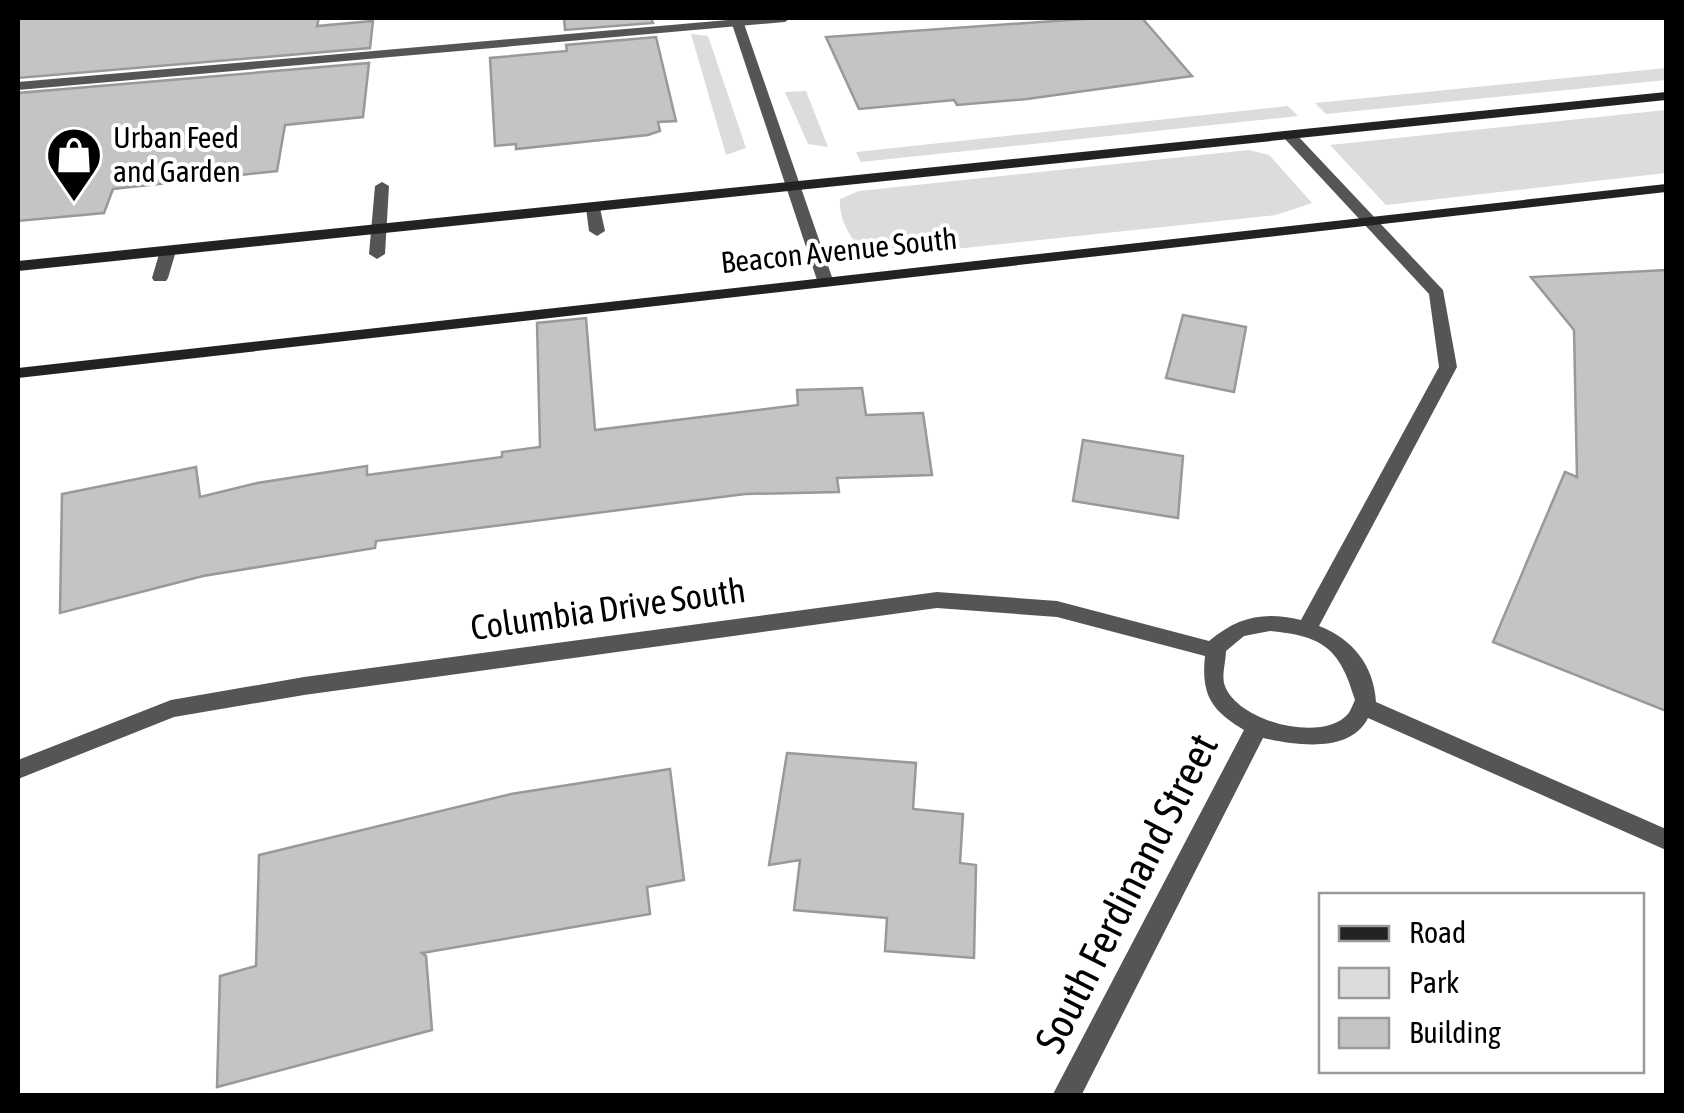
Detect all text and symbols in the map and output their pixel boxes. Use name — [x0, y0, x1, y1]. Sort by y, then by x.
place label: Urban Feed and Garden — [113, 120, 241, 188]
shop icon: Urban Feed and Garden — [44, 125, 104, 204]
street label: Beacon Avenue South — [719, 221, 959, 279]
street label: Columbia Drive South — [468, 569, 748, 647]
street label: South Ferdinand Street — [1025, 726, 1227, 1060]
legend — [1319, 893, 1644, 1073]
text: Road — [1409, 915, 1466, 949]
text: Park — [1409, 965, 1459, 999]
text: Building — [1409, 1015, 1501, 1049]

